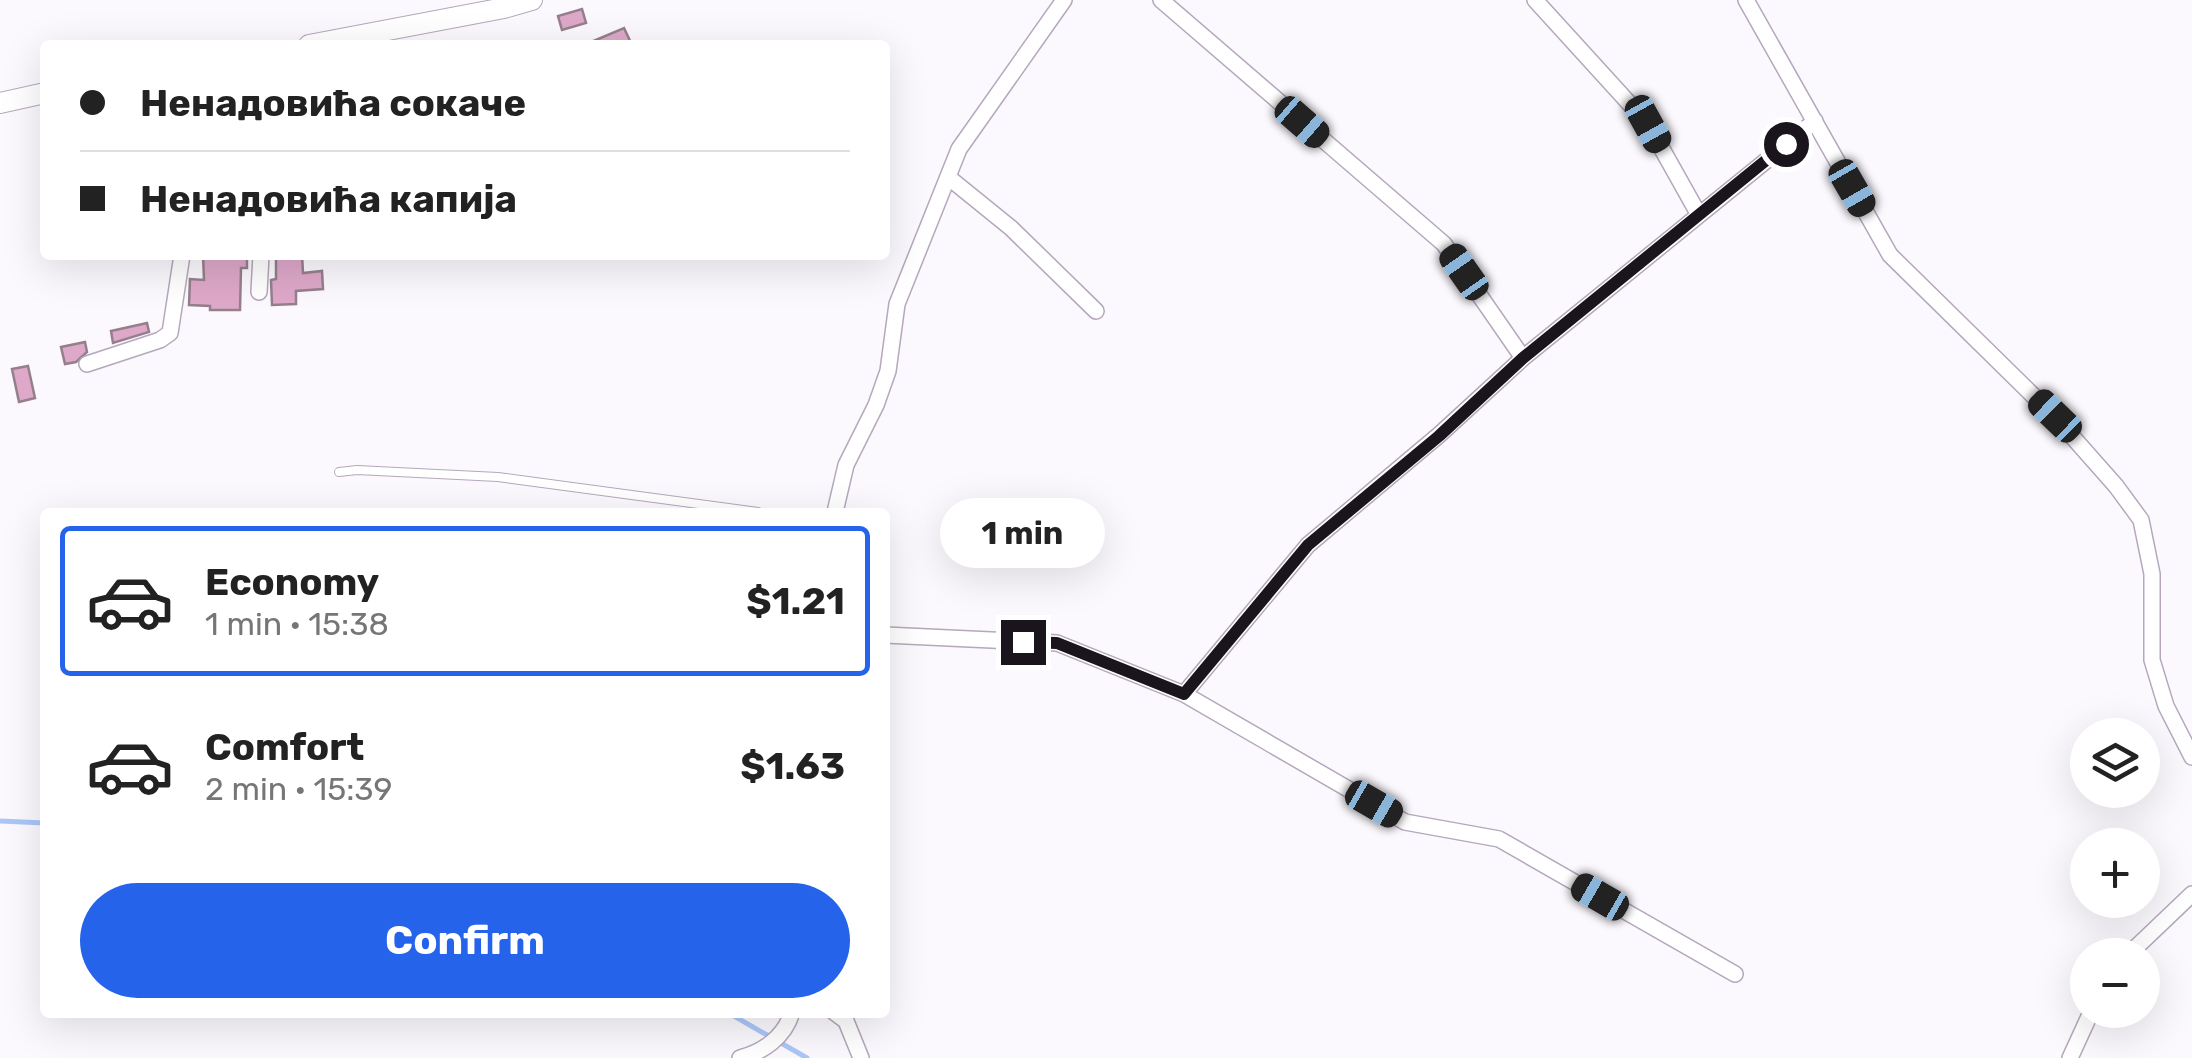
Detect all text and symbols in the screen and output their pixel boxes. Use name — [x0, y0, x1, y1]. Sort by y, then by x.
text: Ненадовића сокаче — [140, 80, 526, 126]
car — [1620, 90, 1676, 158]
car — [1270, 91, 1334, 153]
route start — [1764, 122, 1809, 167]
car — [1824, 155, 1880, 221]
text: Ненадовића капија — [140, 176, 517, 222]
car — [1435, 239, 1493, 305]
car — [2023, 384, 2087, 448]
callout: 1 min — [940, 497, 1106, 567]
text: 1 min — [982, 514, 1063, 552]
icon: car — [85, 556, 175, 646]
text: Economy — [205, 559, 379, 605]
text: $1.21 — [746, 578, 845, 624]
text: 1 min · 15:38 — [205, 605, 389, 643]
route end — [1001, 620, 1046, 665]
map controls — [2070, 718, 2160, 1028]
button: layers — [2070, 718, 2160, 808]
icon: car — [85, 721, 175, 811]
text: Comfort — [205, 724, 364, 770]
text: $1.63 — [740, 743, 845, 789]
text: 2 min · 15:39 — [205, 770, 393, 808]
car — [1341, 776, 1407, 832]
button: + — [2070, 828, 2160, 918]
car — [1567, 869, 1633, 925]
button: Confirm — [80, 883, 850, 998]
button: − — [2070, 938, 2160, 1028]

